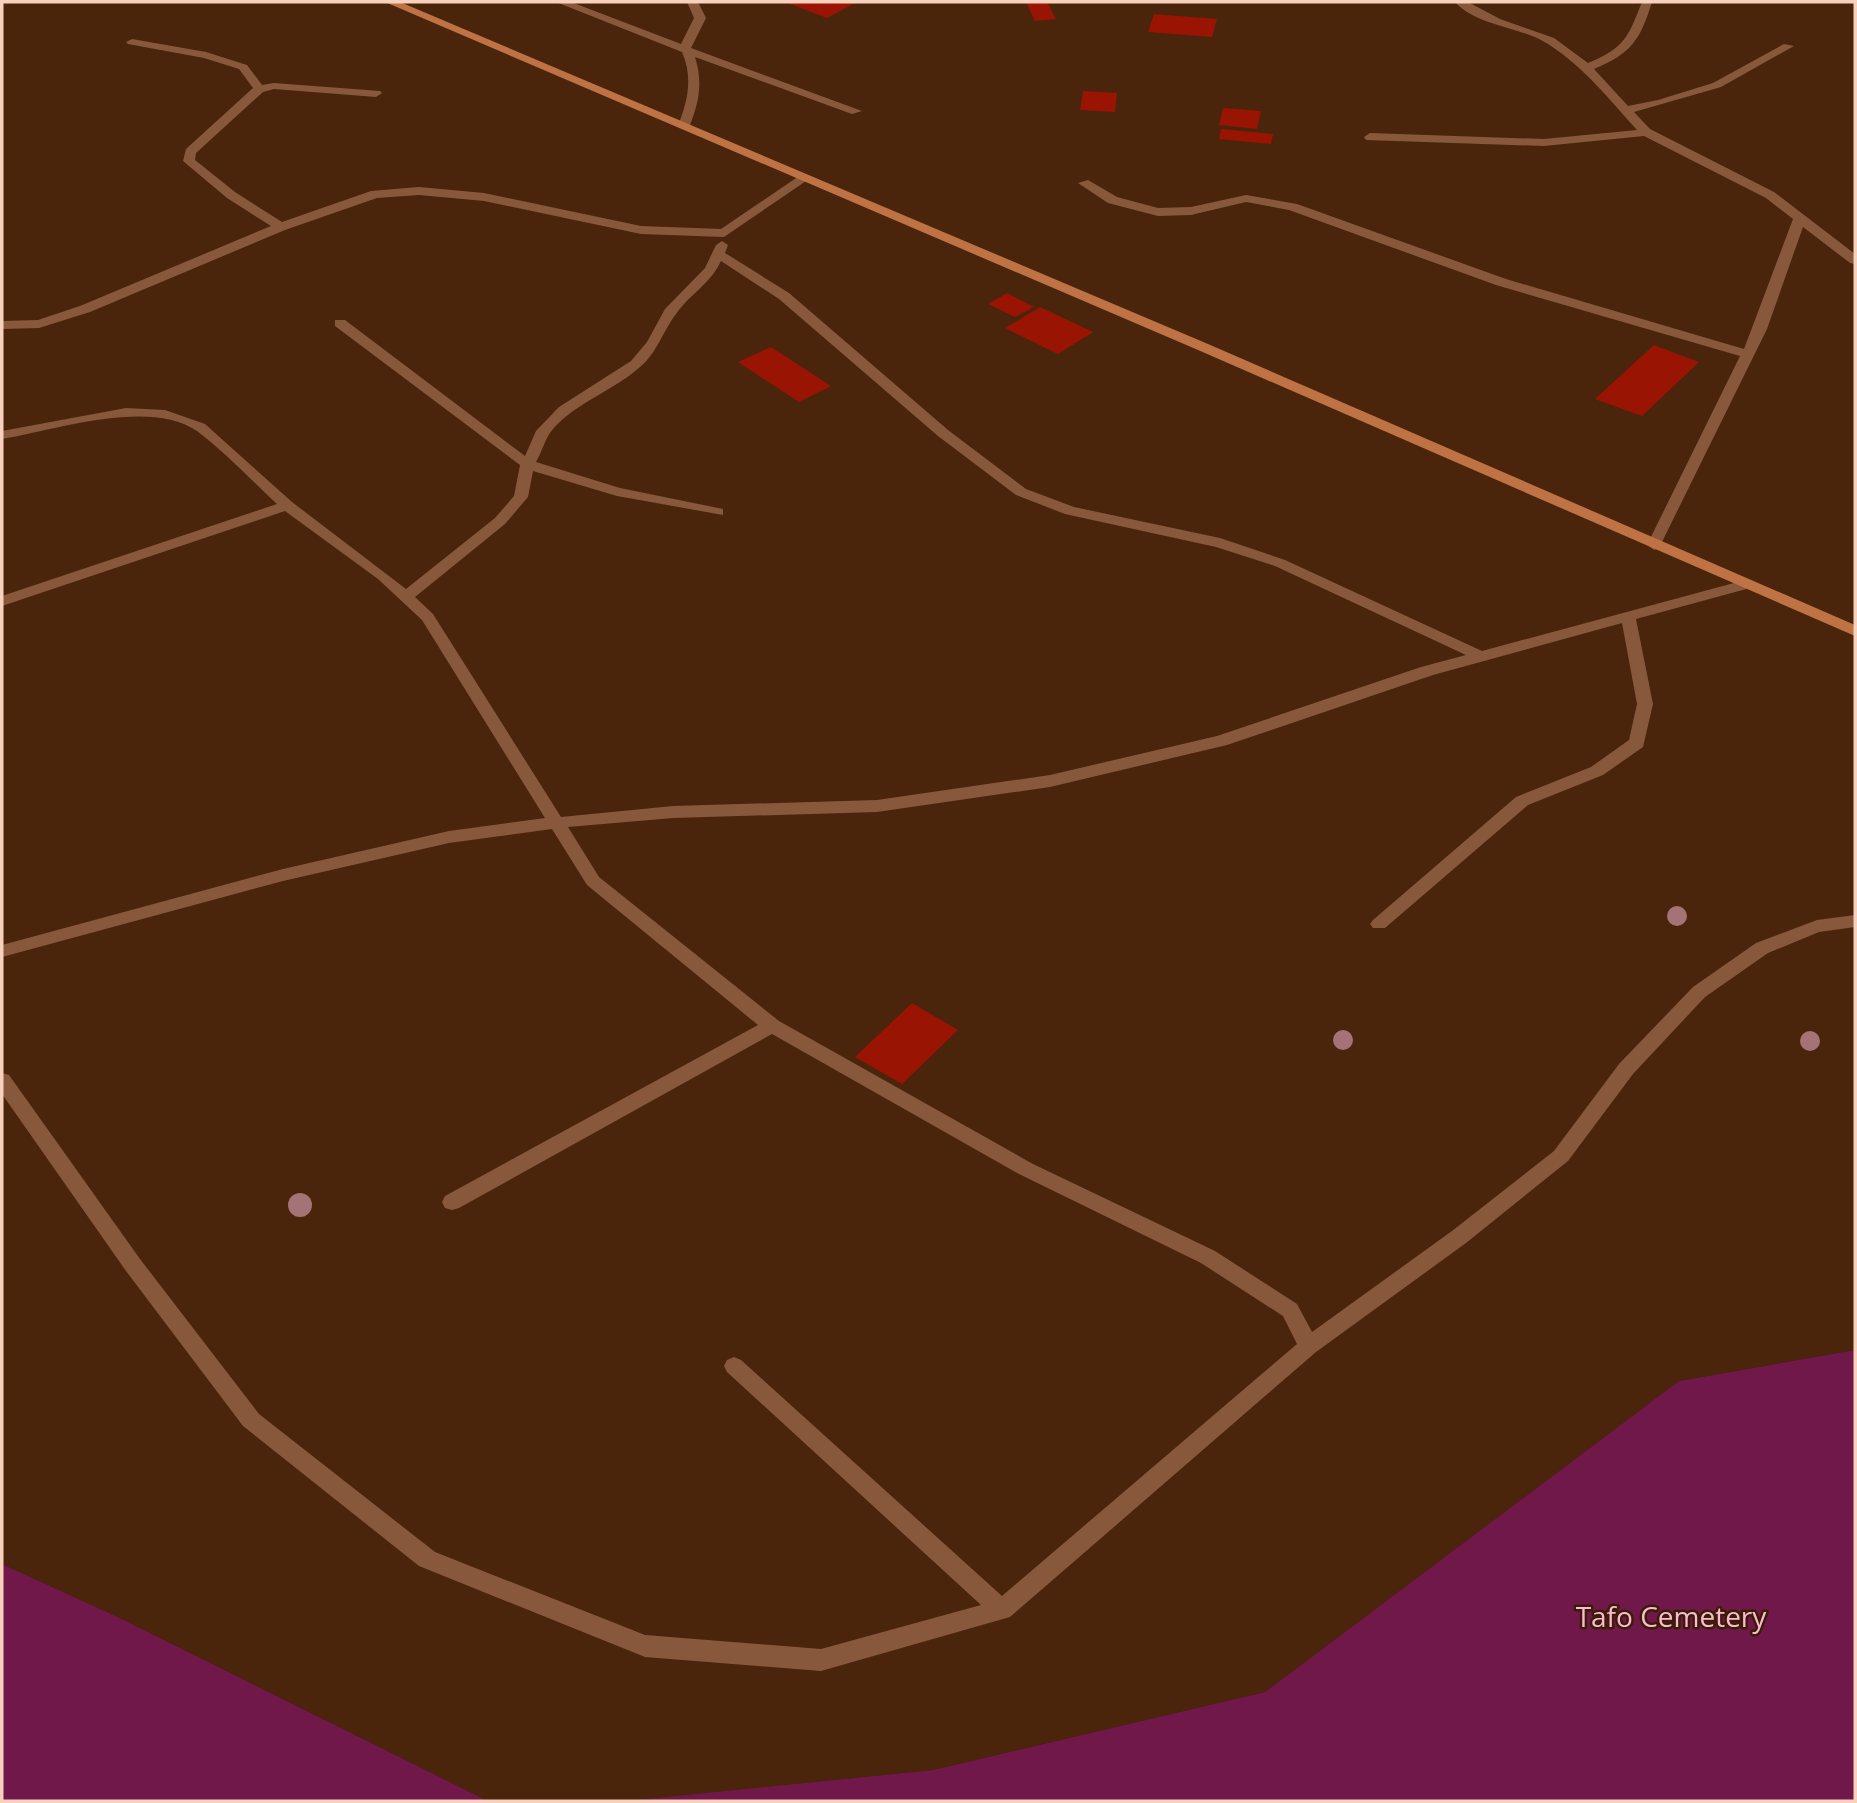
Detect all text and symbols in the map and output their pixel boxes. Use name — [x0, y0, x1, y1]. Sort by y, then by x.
park label: Tafo Cemetery — [1576, 1597, 1767, 1635]

